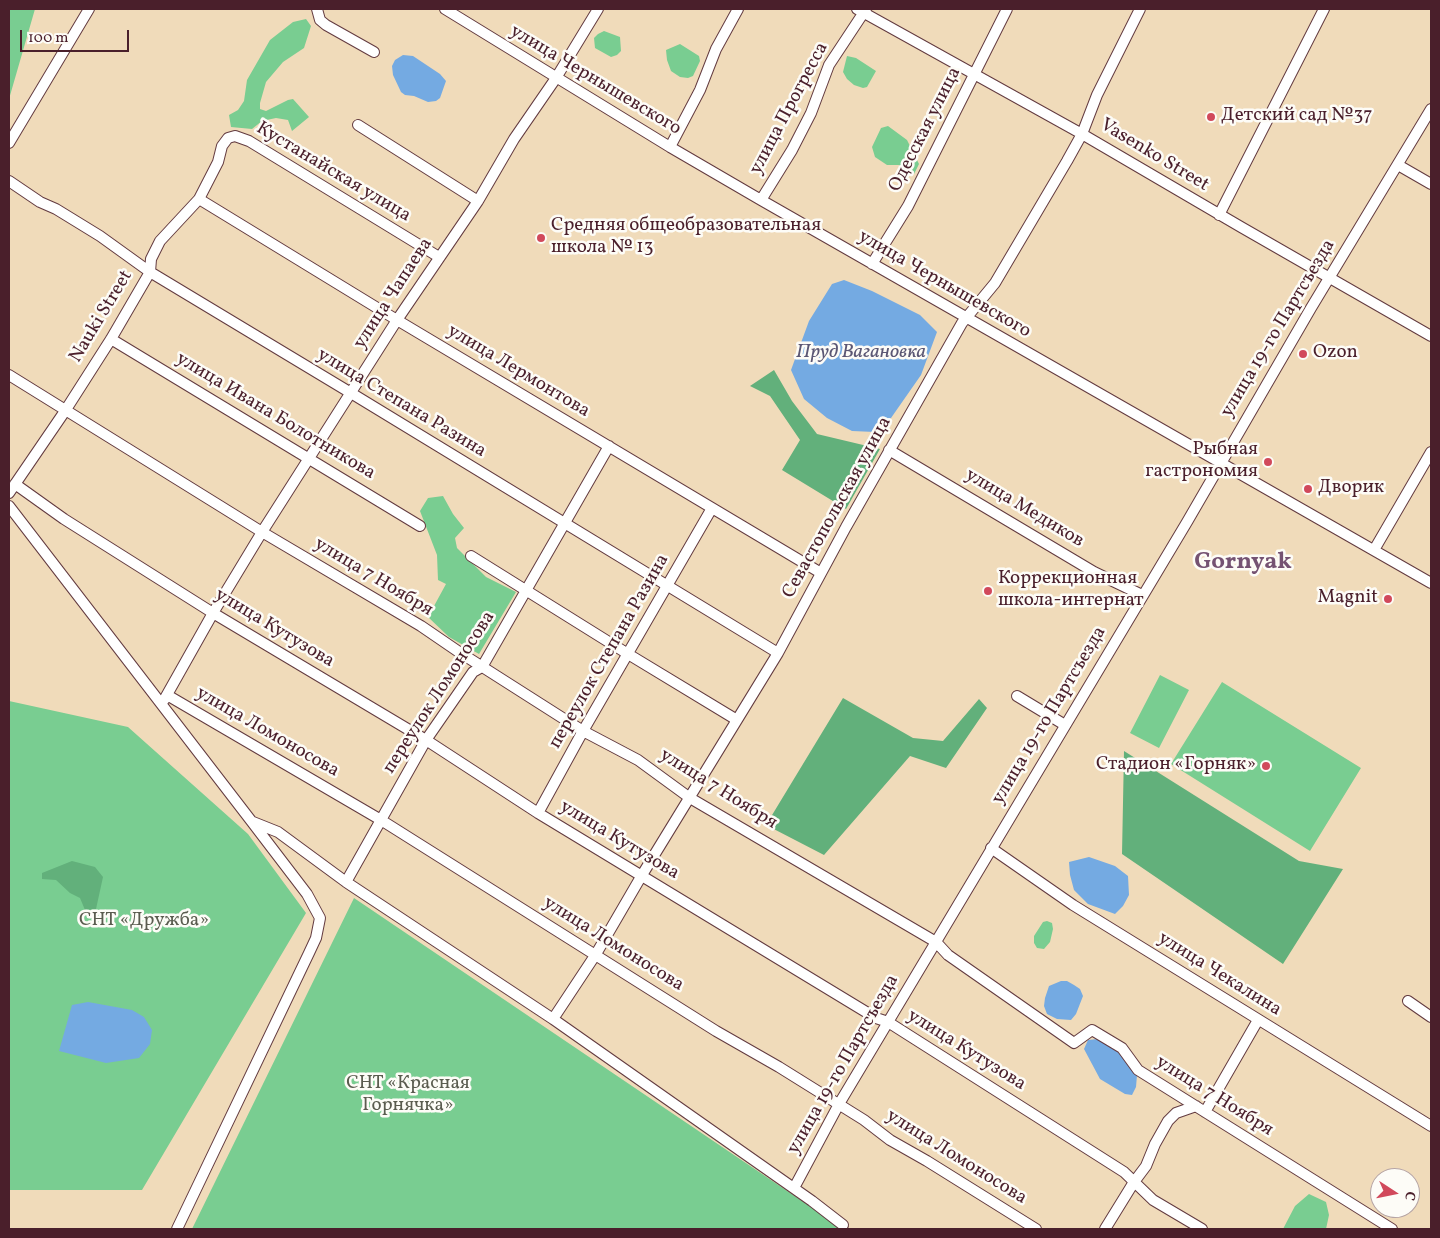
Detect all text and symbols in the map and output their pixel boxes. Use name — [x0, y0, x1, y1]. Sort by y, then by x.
scale bar — [22, 20, 131, 52]
street label: улица Чернышевского — [505, 21, 685, 141]
text: 100 m — [28, 28, 68, 49]
street label: улица Прогресса — [746, 39, 834, 179]
street label: Одесская улица — [885, 64, 967, 196]
place label: Детский сад №37 — [1221, 106, 1372, 128]
marker: Детский сад №37 — [1205, 111, 1217, 123]
street label: Vasenko Street — [1095, 115, 1213, 197]
street label: Кустанайская улица — [251, 118, 415, 228]
place label: Средняя общеобразовательная школа № 13 — [551, 216, 821, 260]
street label: улица Чернышевского — [853, 226, 1035, 344]
marker: Средняя общеобразовательная школа № 13 — [535, 232, 547, 244]
street label: улица Чапаева — [350, 234, 438, 354]
street label: улица 19-го Партсъезда — [1217, 236, 1341, 422]
street label: Nauki Street — [65, 267, 139, 367]
street label: улица Лермонтова — [442, 320, 594, 424]
water label: Пруд Вагановка — [796, 341, 926, 365]
place label: Ozon — [1313, 343, 1358, 365]
street label: улица Степана Разина — [312, 344, 490, 464]
street label: улица Ивана Болотникова — [171, 348, 379, 486]
marker: Ozon — [1297, 348, 1309, 360]
street label: Севастопольская улица — [779, 413, 897, 603]
place label: Рыбная гастрономия — [1145, 440, 1258, 484]
marker: Рыбная гастрономия — [1262, 456, 1274, 468]
street label: улица Медиков — [960, 464, 1088, 554]
place label: Дворик — [1318, 478, 1384, 500]
marker: Дворик — [1302, 483, 1314, 495]
street label: улица 7 Ноября — [309, 534, 437, 622]
district label: Gornyak — [1194, 550, 1292, 578]
street label: переулок Степана Разина — [545, 551, 675, 753]
place label: Коррекционная школа-интернат — [998, 569, 1144, 613]
street label: улица Кутузова — [210, 584, 338, 674]
marker: Коррекционная школа-интернат — [982, 585, 994, 597]
place label: Magnit — [1317, 588, 1378, 610]
marker: Magnit — [1382, 593, 1394, 605]
street label: переулок Ломоносова — [379, 608, 501, 778]
street label: улица 19-го Партсъезда — [988, 623, 1112, 809]
street label: улица Ломоносова — [191, 683, 343, 783]
street label: улица 7 Ноября — [655, 745, 781, 835]
place label: Стадион «Горняк» — [1096, 755, 1256, 777]
marker: Стадион «Горняк» — [1260, 760, 1272, 772]
street label: улица Кутузова — [555, 796, 683, 886]
street label: улица Ломоносова — [538, 892, 688, 998]
park label: СНТ «Дружба» — [79, 911, 209, 933]
street label: улица Чекалина — [1153, 928, 1285, 1022]
street label: улица 19-го Партсъезда — [783, 971, 905, 1159]
street label: улица Кутузова — [902, 1005, 1030, 1097]
street label: улица 7 Ноября — [1151, 1052, 1277, 1142]
park label: СНТ «Красная Горнячка» — [346, 1074, 470, 1118]
street label: улица Ломоносова — [881, 1105, 1031, 1211]
north arrow — [1370, 1168, 1420, 1218]
text: С — [1399, 1190, 1419, 1202]

